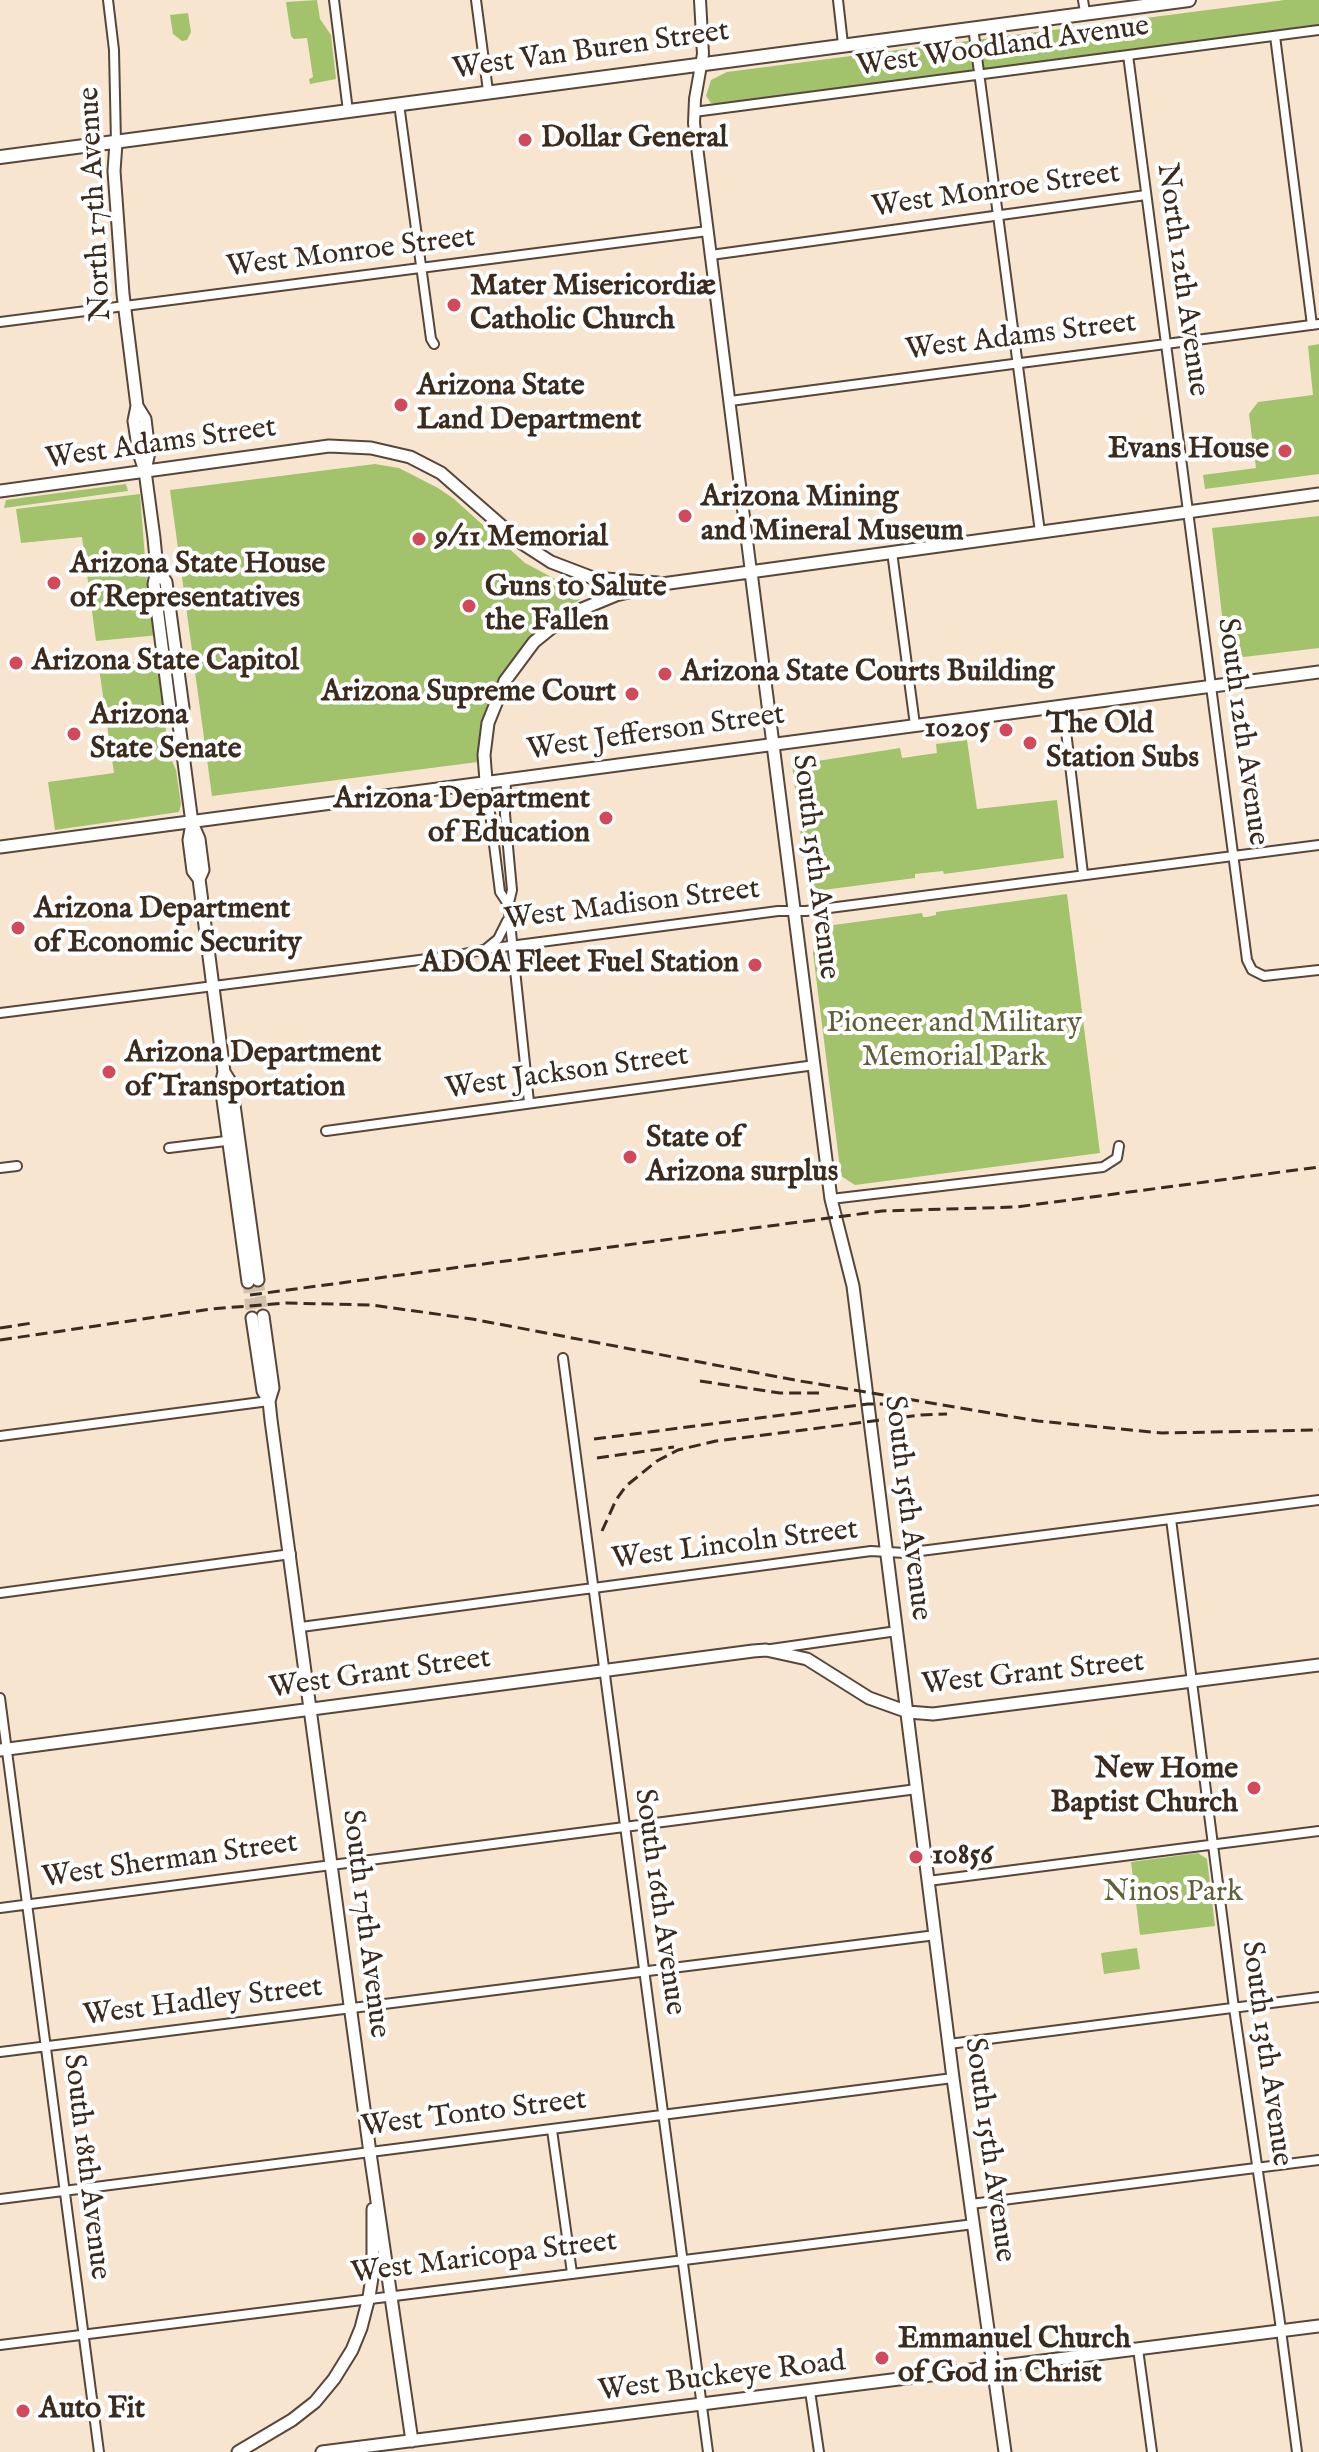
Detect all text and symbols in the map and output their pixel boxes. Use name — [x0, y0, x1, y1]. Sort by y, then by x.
street label: West Woodland Avenue — [854, 10, 1152, 86]
street label: West Van Buren Street — [450, 15, 732, 89]
street label: North 17th Avenue — [73, 86, 121, 322]
place label: Dollar General — [541, 122, 728, 158]
marker: Dollar General — [516, 131, 534, 149]
street label: West Monroe Street — [870, 157, 1122, 227]
street label: North 12th Avenue — [1147, 161, 1215, 399]
street label: West Monroe Street — [225, 221, 477, 287]
place label: Mater Misericordiæ Catholic Church — [470, 270, 716, 340]
marker: Mater Misericordiæ Catholic Church — [445, 296, 463, 314]
street label: West Adams Street — [904, 306, 1138, 370]
place label: Arizona State Land Department — [417, 370, 641, 440]
marker: Arizona State Land Department — [392, 396, 410, 414]
street label: West Adams Street — [43, 411, 279, 479]
place label: Evans House — [1108, 433, 1269, 469]
marker: Evans House — [1276, 442, 1294, 460]
place label: Arizona Mining and Mineral Museum — [701, 481, 964, 552]
marker: Arizona Mining and Mineral Museum — [676, 507, 694, 525]
place label: 9/11 Memorial — [435, 521, 608, 557]
marker: 9/11 Memorial — [410, 530, 428, 548]
place label: Arizona State House of Representatives — [70, 548, 325, 618]
place label: Guns to Salute the Fallen — [485, 571, 666, 642]
marker: Arizona State House of Representatives — [45, 574, 63, 592]
marker: Guns to Salute the Fallen — [460, 597, 478, 615]
street label: South 12th Avenue — [1207, 616, 1275, 848]
place label: Arizona State Capitol — [32, 645, 299, 681]
marker: Arizona State Capitol — [7, 654, 25, 672]
place label: Arizona State Courts Building — [681, 656, 1054, 692]
marker: Arizona State Courts Building — [656, 665, 674, 683]
place label: Arizona Supreme Court — [322, 676, 616, 712]
marker: Arizona Supreme Court — [623, 685, 641, 703]
street label: West Jefferson Street — [525, 698, 787, 770]
place label: Arizona State Senate — [90, 699, 241, 770]
place label: The Old Station Subs — [1046, 708, 1199, 778]
place label: 10205 — [925, 712, 990, 748]
marker: 10205 — [997, 721, 1015, 739]
marker: Arizona State Senate — [65, 725, 83, 743]
marker: The Old Station Subs — [1021, 734, 1039, 752]
street label: South 15th Avenue — [782, 752, 846, 982]
place label: Arizona Department of Education — [334, 783, 590, 854]
marker: Arizona Department of Education — [597, 809, 615, 827]
street label: West Madison Street — [502, 872, 762, 940]
place label: Arizona Department of Economic Security — [34, 893, 301, 964]
marker: Arizona Department of Economic Security — [9, 919, 27, 937]
place label: ADOA Fleet Fuel Station — [420, 947, 739, 983]
marker: ADOA Fleet Fuel Station — [746, 956, 764, 974]
park label: Pioneer and Military Memorial Park — [826, 1007, 1082, 1078]
place label: Arizona Department of Transportation — [125, 1037, 381, 1108]
street label: West Jackson Street — [443, 1039, 691, 1109]
marker: Arizona Department of Transportation — [100, 1063, 118, 1081]
place label: State of Arizona surplus — [646, 1122, 838, 1192]
marker: State of Arizona surplus — [621, 1148, 639, 1166]
street label: South 15th Avenue — [874, 1393, 938, 1623]
street label: West Lincoln Street — [610, 1513, 860, 1579]
street label: West Grant Street — [267, 1642, 493, 1708]
street label: West Grant Street — [920, 1645, 1146, 1705]
place label: New Home Baptist Church — [1051, 1753, 1238, 1824]
marker: New Home Baptist Church — [1245, 1779, 1263, 1797]
street label: South 16th Avenue — [624, 1787, 692, 2017]
street label: South 17th Avenue — [332, 1808, 396, 2040]
street label: West Sherman Street — [40, 1826, 300, 1898]
place label: 10856 — [932, 1839, 993, 1875]
marker: 10856 — [907, 1848, 925, 1866]
park label: Ninos Park — [1103, 1876, 1243, 1912]
street label: South 13th Avenue — [1231, 1939, 1299, 2169]
street label: West Hadley Street — [81, 1970, 325, 2036]
street label: South 15th Avenue — [954, 2035, 1022, 2265]
street label: South 18th Avenue — [53, 2052, 117, 2282]
street label: West Tonto Street — [359, 2083, 589, 2147]
street label: West Maricopa Street — [349, 2225, 619, 2293]
place label: Emmanuel Church of God in Christ — [898, 2323, 1131, 2394]
street label: West Buckeye Road — [596, 2345, 848, 2411]
marker: Emmanuel Church of God in Christ — [873, 2349, 891, 2367]
place label: Auto Fit — [39, 2393, 145, 2429]
marker: Auto Fit — [14, 2402, 32, 2420]

